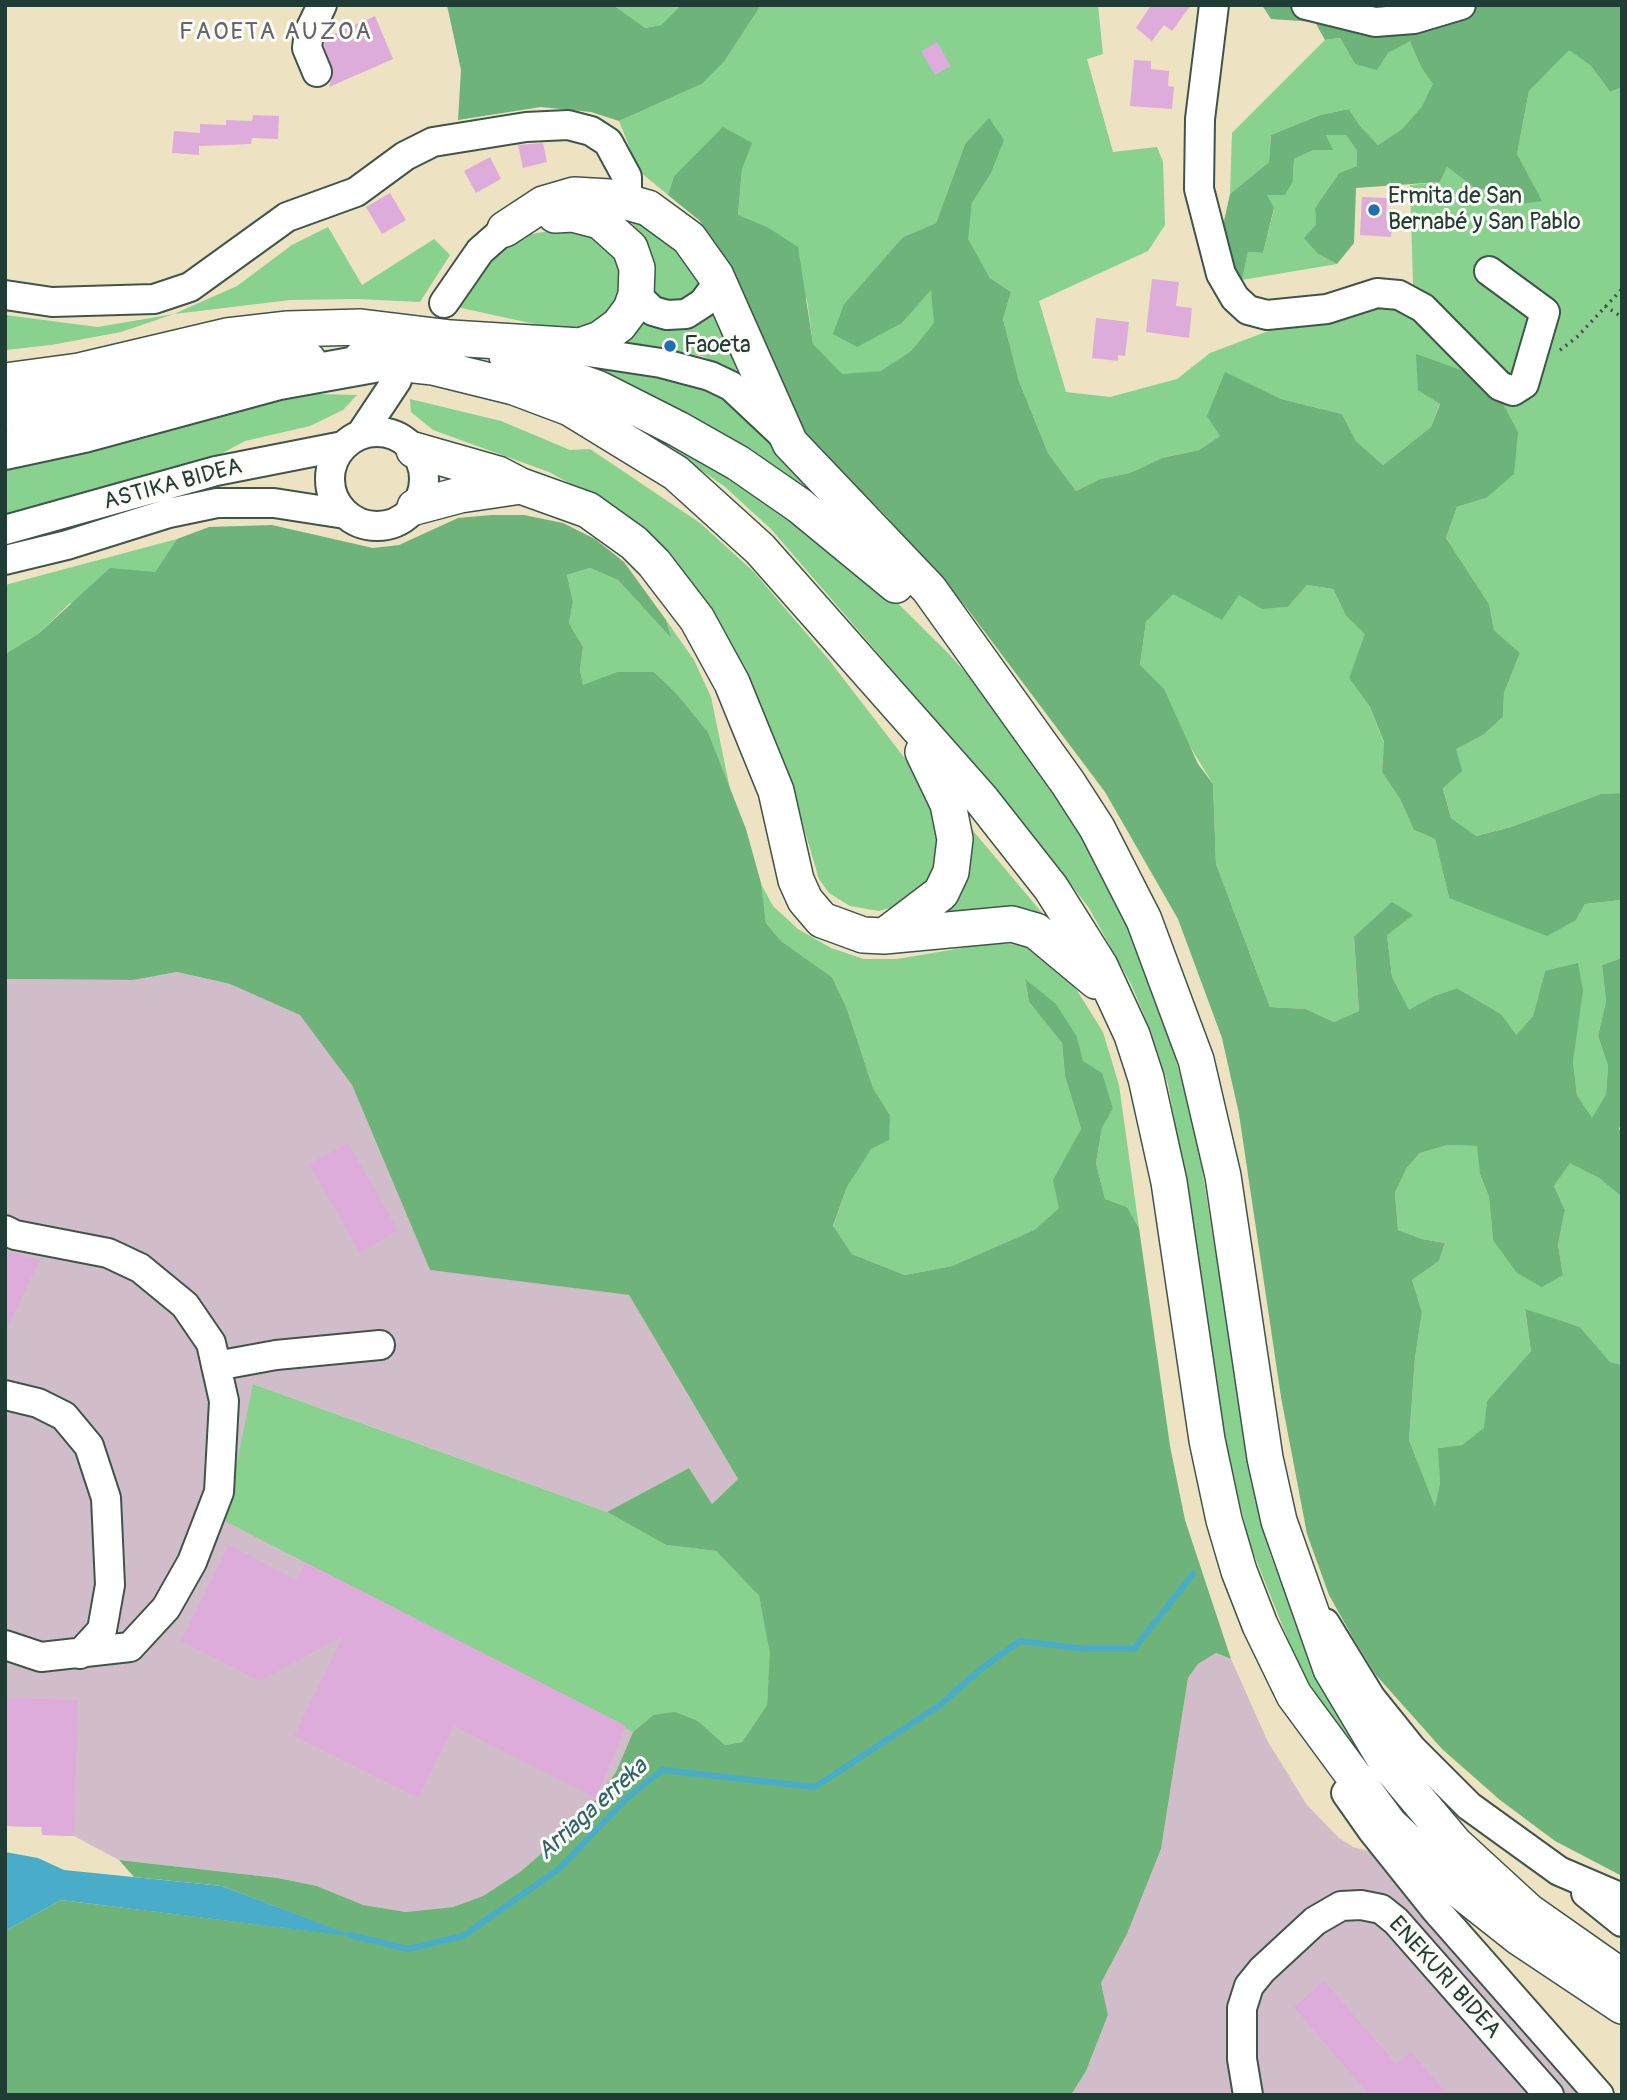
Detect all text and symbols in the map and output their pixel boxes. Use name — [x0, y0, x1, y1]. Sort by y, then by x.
district label: FAOETA AUZOA — [181, 19, 371, 47]
place label: Ermita de San Bernabé y San Pablo — [1388, 183, 1581, 237]
marker: Ermita de San Bernabé y San Pablo — [1366, 202, 1382, 218]
place label: Faoeta — [684, 332, 751, 360]
marker: Faoeta — [662, 338, 678, 354]
street label: ASTIKA BIDEA — [101, 453, 245, 517]
water label: Arriaga erreka — [532, 1753, 654, 1867]
street label: ENEKURI BIDEA — [1382, 1911, 1506, 2045]

